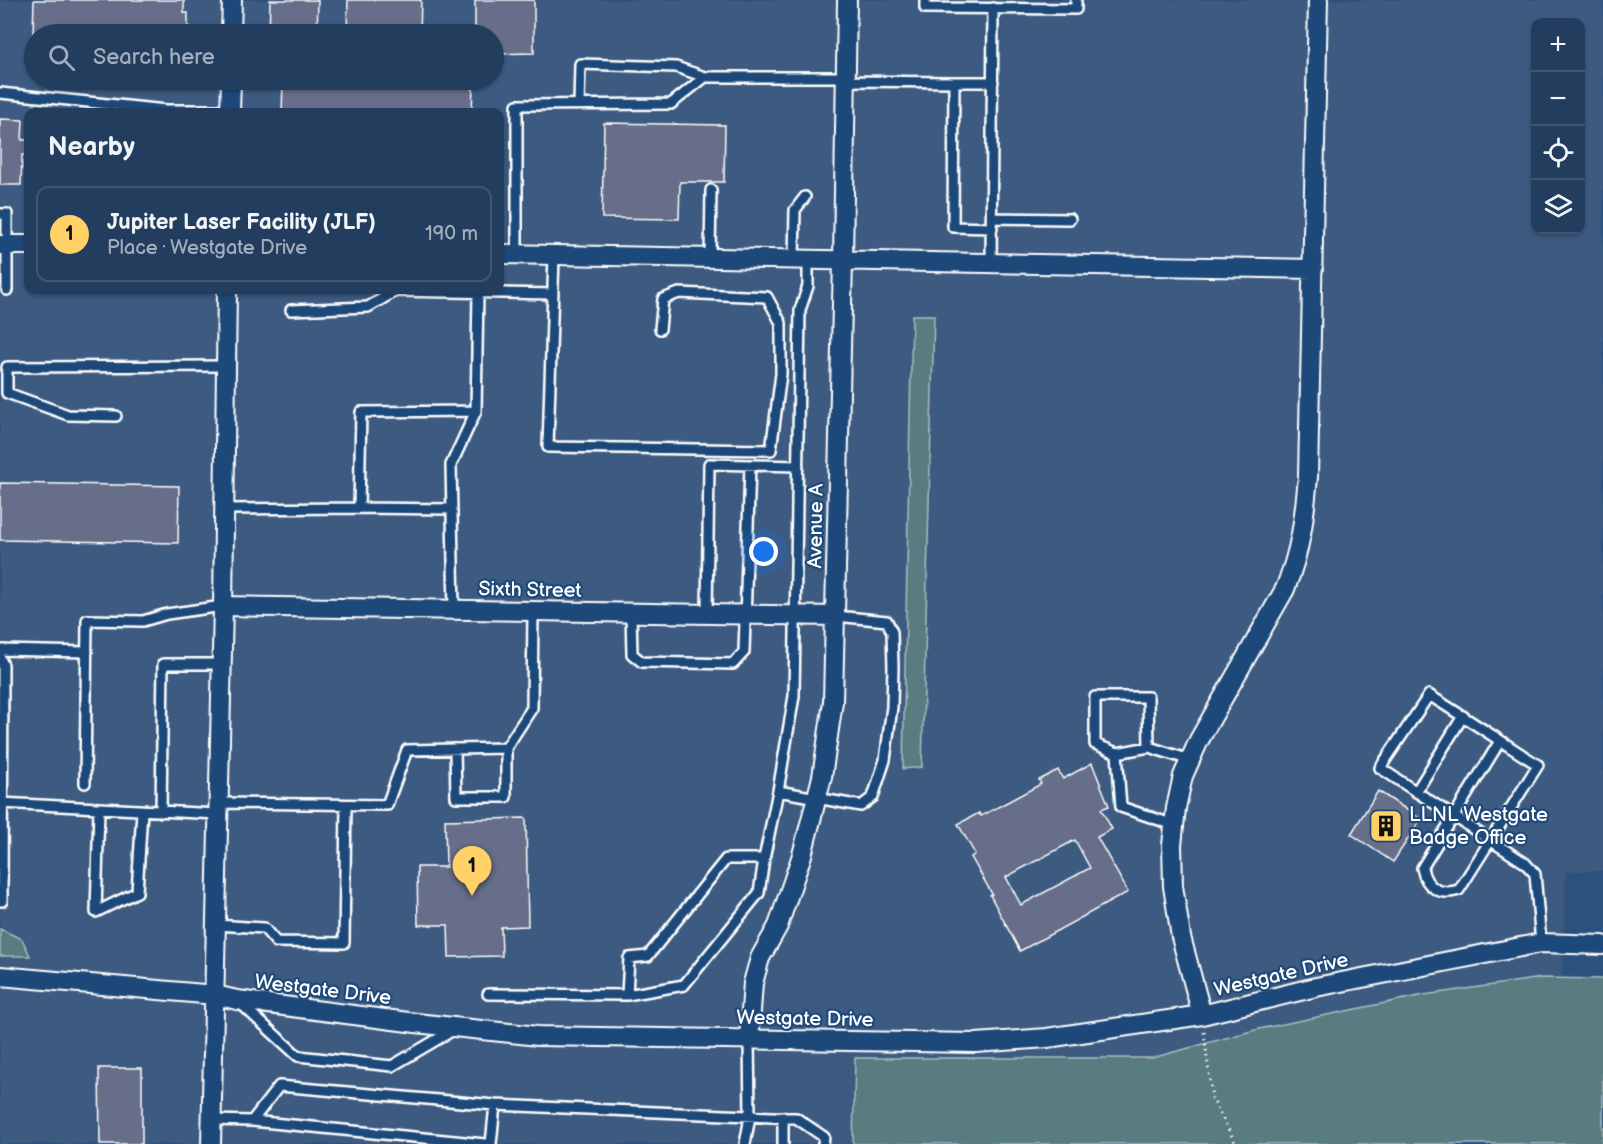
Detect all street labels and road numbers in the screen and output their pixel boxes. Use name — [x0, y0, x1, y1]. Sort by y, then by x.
street label: Avenue A — [803, 483, 829, 569]
street label: Sixth Street — [478, 577, 582, 603]
street label: Westgate Drive — [1212, 948, 1351, 1002]
street label: Westgate Drive — [253, 970, 393, 1010]
street label: Westgate Drive — [736, 1006, 874, 1032]

